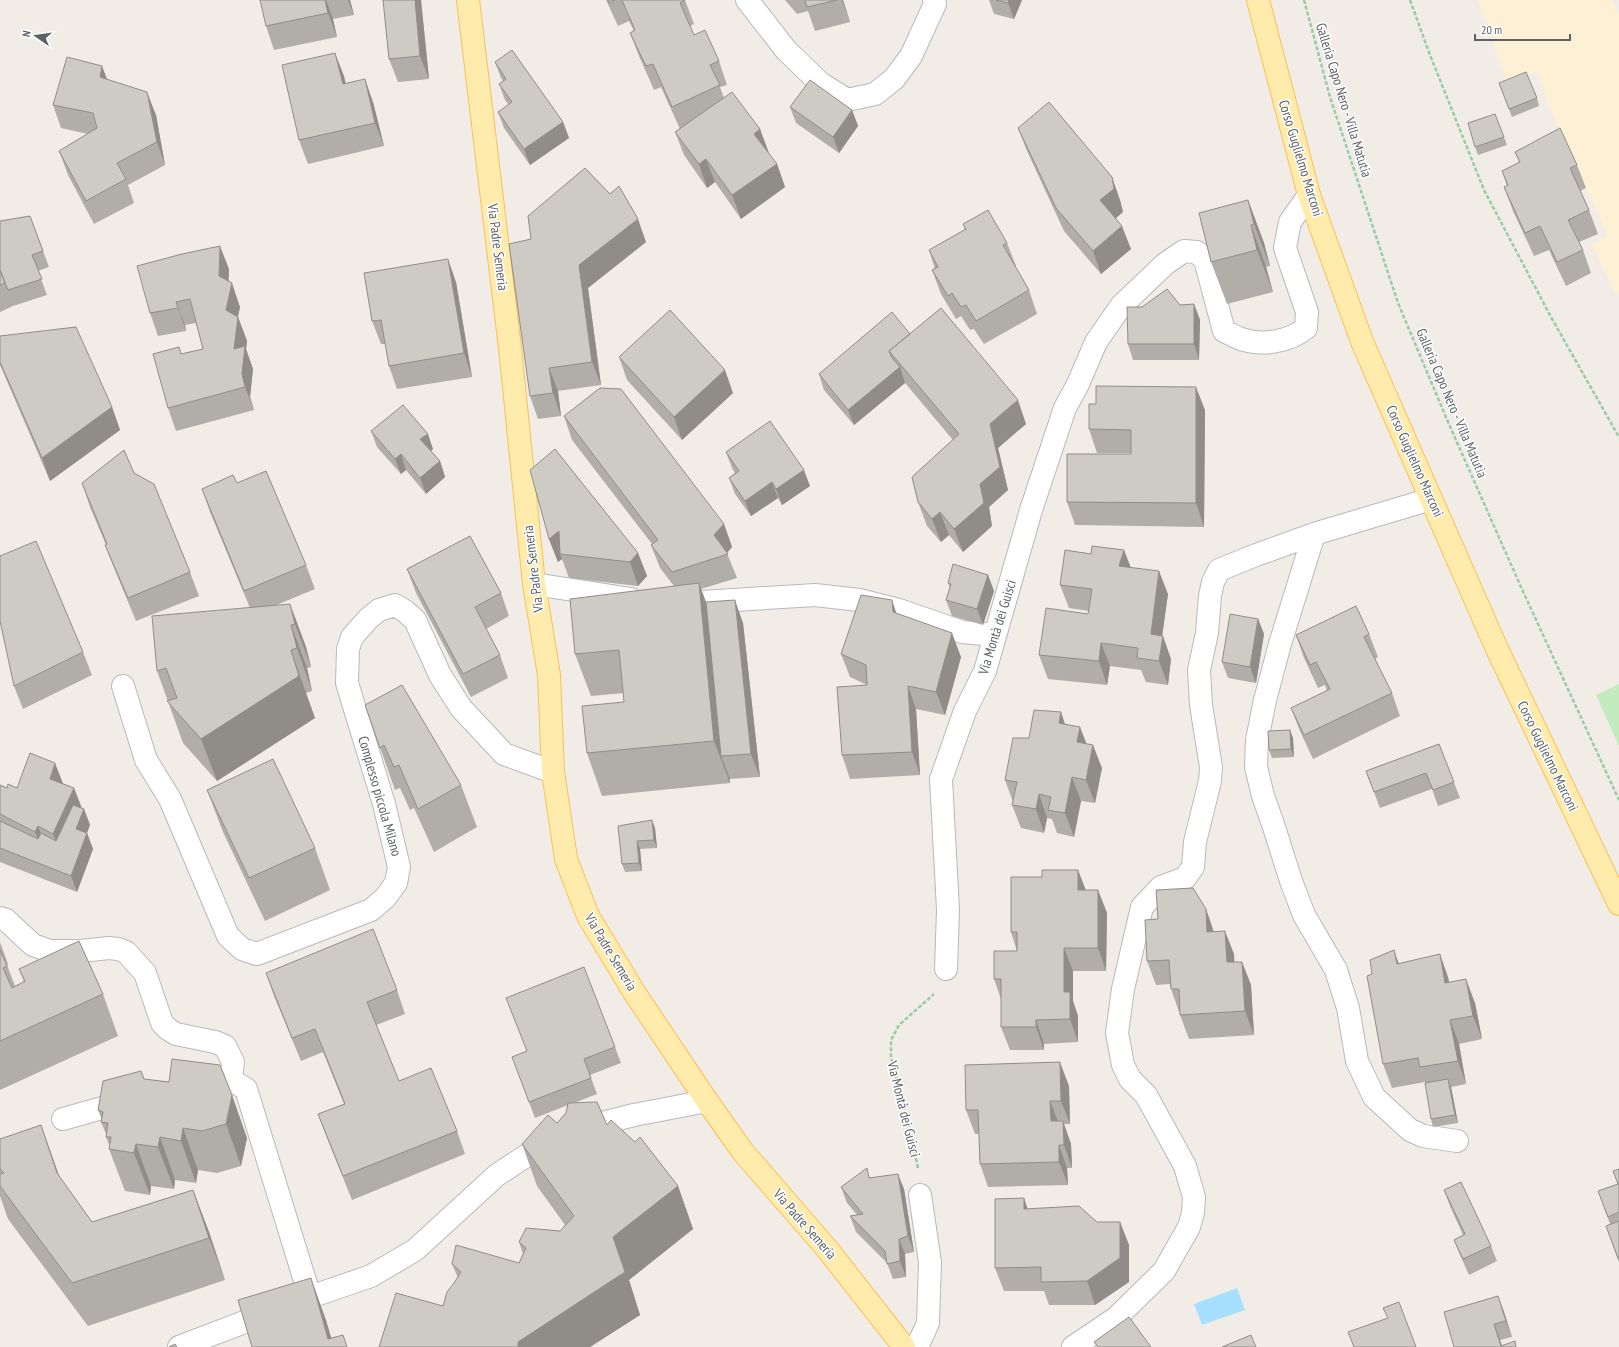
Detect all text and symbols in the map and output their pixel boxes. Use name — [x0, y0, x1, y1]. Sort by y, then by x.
north arrow — [16, 16, 56, 56]
scale bar — [1475, 16, 1570, 42]
street label: Galleria Capo Nero - Villa Matutia — [1312, 21, 1376, 179]
text: 20 m — [1481, 22, 1502, 37]
text: N — [19, 29, 34, 38]
street label: Corso Guglielmo Marconi — [1275, 98, 1327, 218]
street label: Via Padre Semeria — [484, 202, 512, 291]
street label: Galleria Capo Nero - Villa Matutia — [1412, 326, 1492, 480]
street label: Corso Guglielmo Marconi — [1382, 402, 1448, 520]
street label: Via Padre Semeria — [519, 525, 547, 614]
street label: Via Montà dei Guisci — [974, 577, 1020, 678]
street label: Corso Guglielmo Marconi — [1514, 698, 1582, 814]
street label: Complesso piccola Milano — [354, 734, 406, 858]
street label: Via Padre Semeria — [580, 909, 641, 994]
street label: Via Montà dei Guisci — [883, 1058, 925, 1159]
street label: Via Padre Semeria — [769, 1184, 840, 1263]

